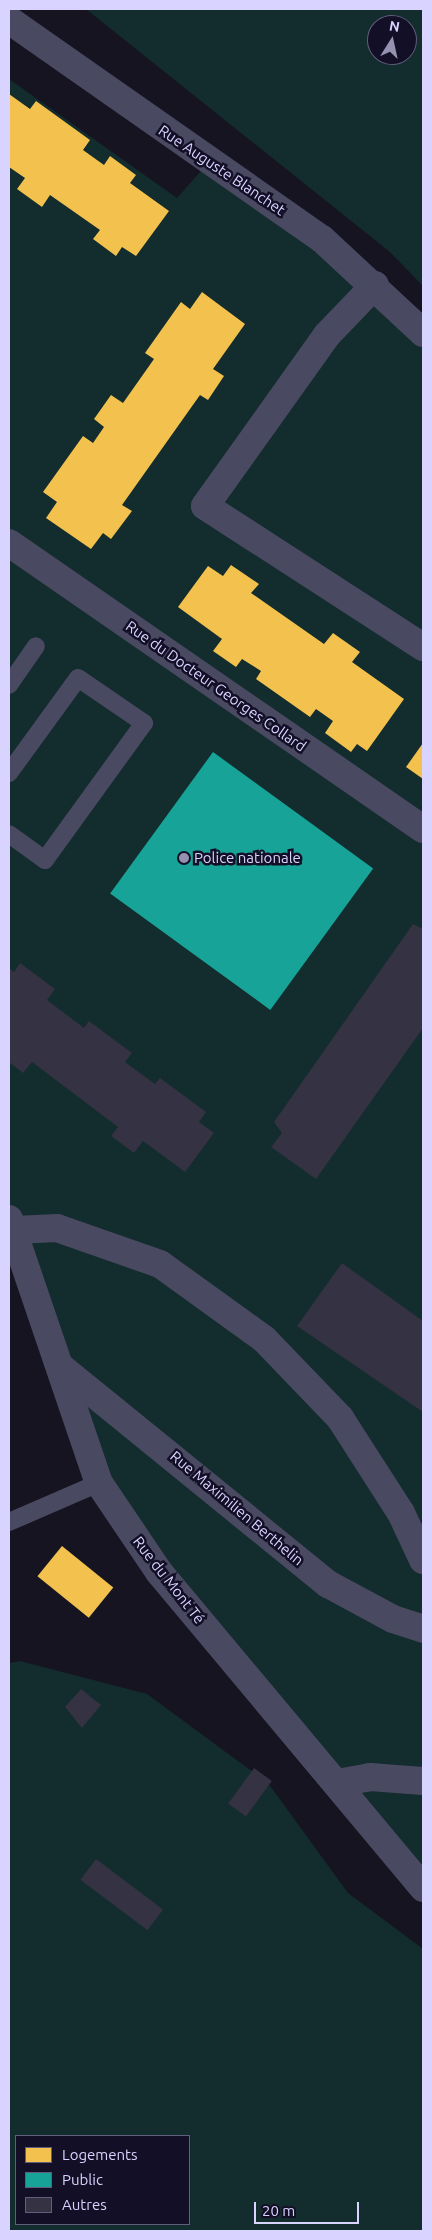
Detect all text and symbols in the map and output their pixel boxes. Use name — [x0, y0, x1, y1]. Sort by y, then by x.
north arrow — [367, 15, 417, 65]
text: N — [388, 17, 401, 35]
street label: Rue Auguste Blanchet — [155, 121, 289, 219]
street label: Rue du Docteur Georges Collard — [122, 617, 310, 755]
place label: Police nationale — [194, 849, 301, 867]
marker: Police nationale — [178, 852, 190, 864]
street label: Rue Maximilien Berthelin — [167, 1447, 307, 1569]
street label: Rue du Mont Té — [129, 1533, 209, 1627]
legend — [15, 2135, 190, 2225]
text: Logements — [62, 2146, 138, 2163]
text: Public — [62, 2171, 103, 2188]
scale bar — [257, 2192, 362, 2224]
text: Autres — [62, 2196, 107, 2213]
text: 20 m — [262, 2202, 295, 2219]

